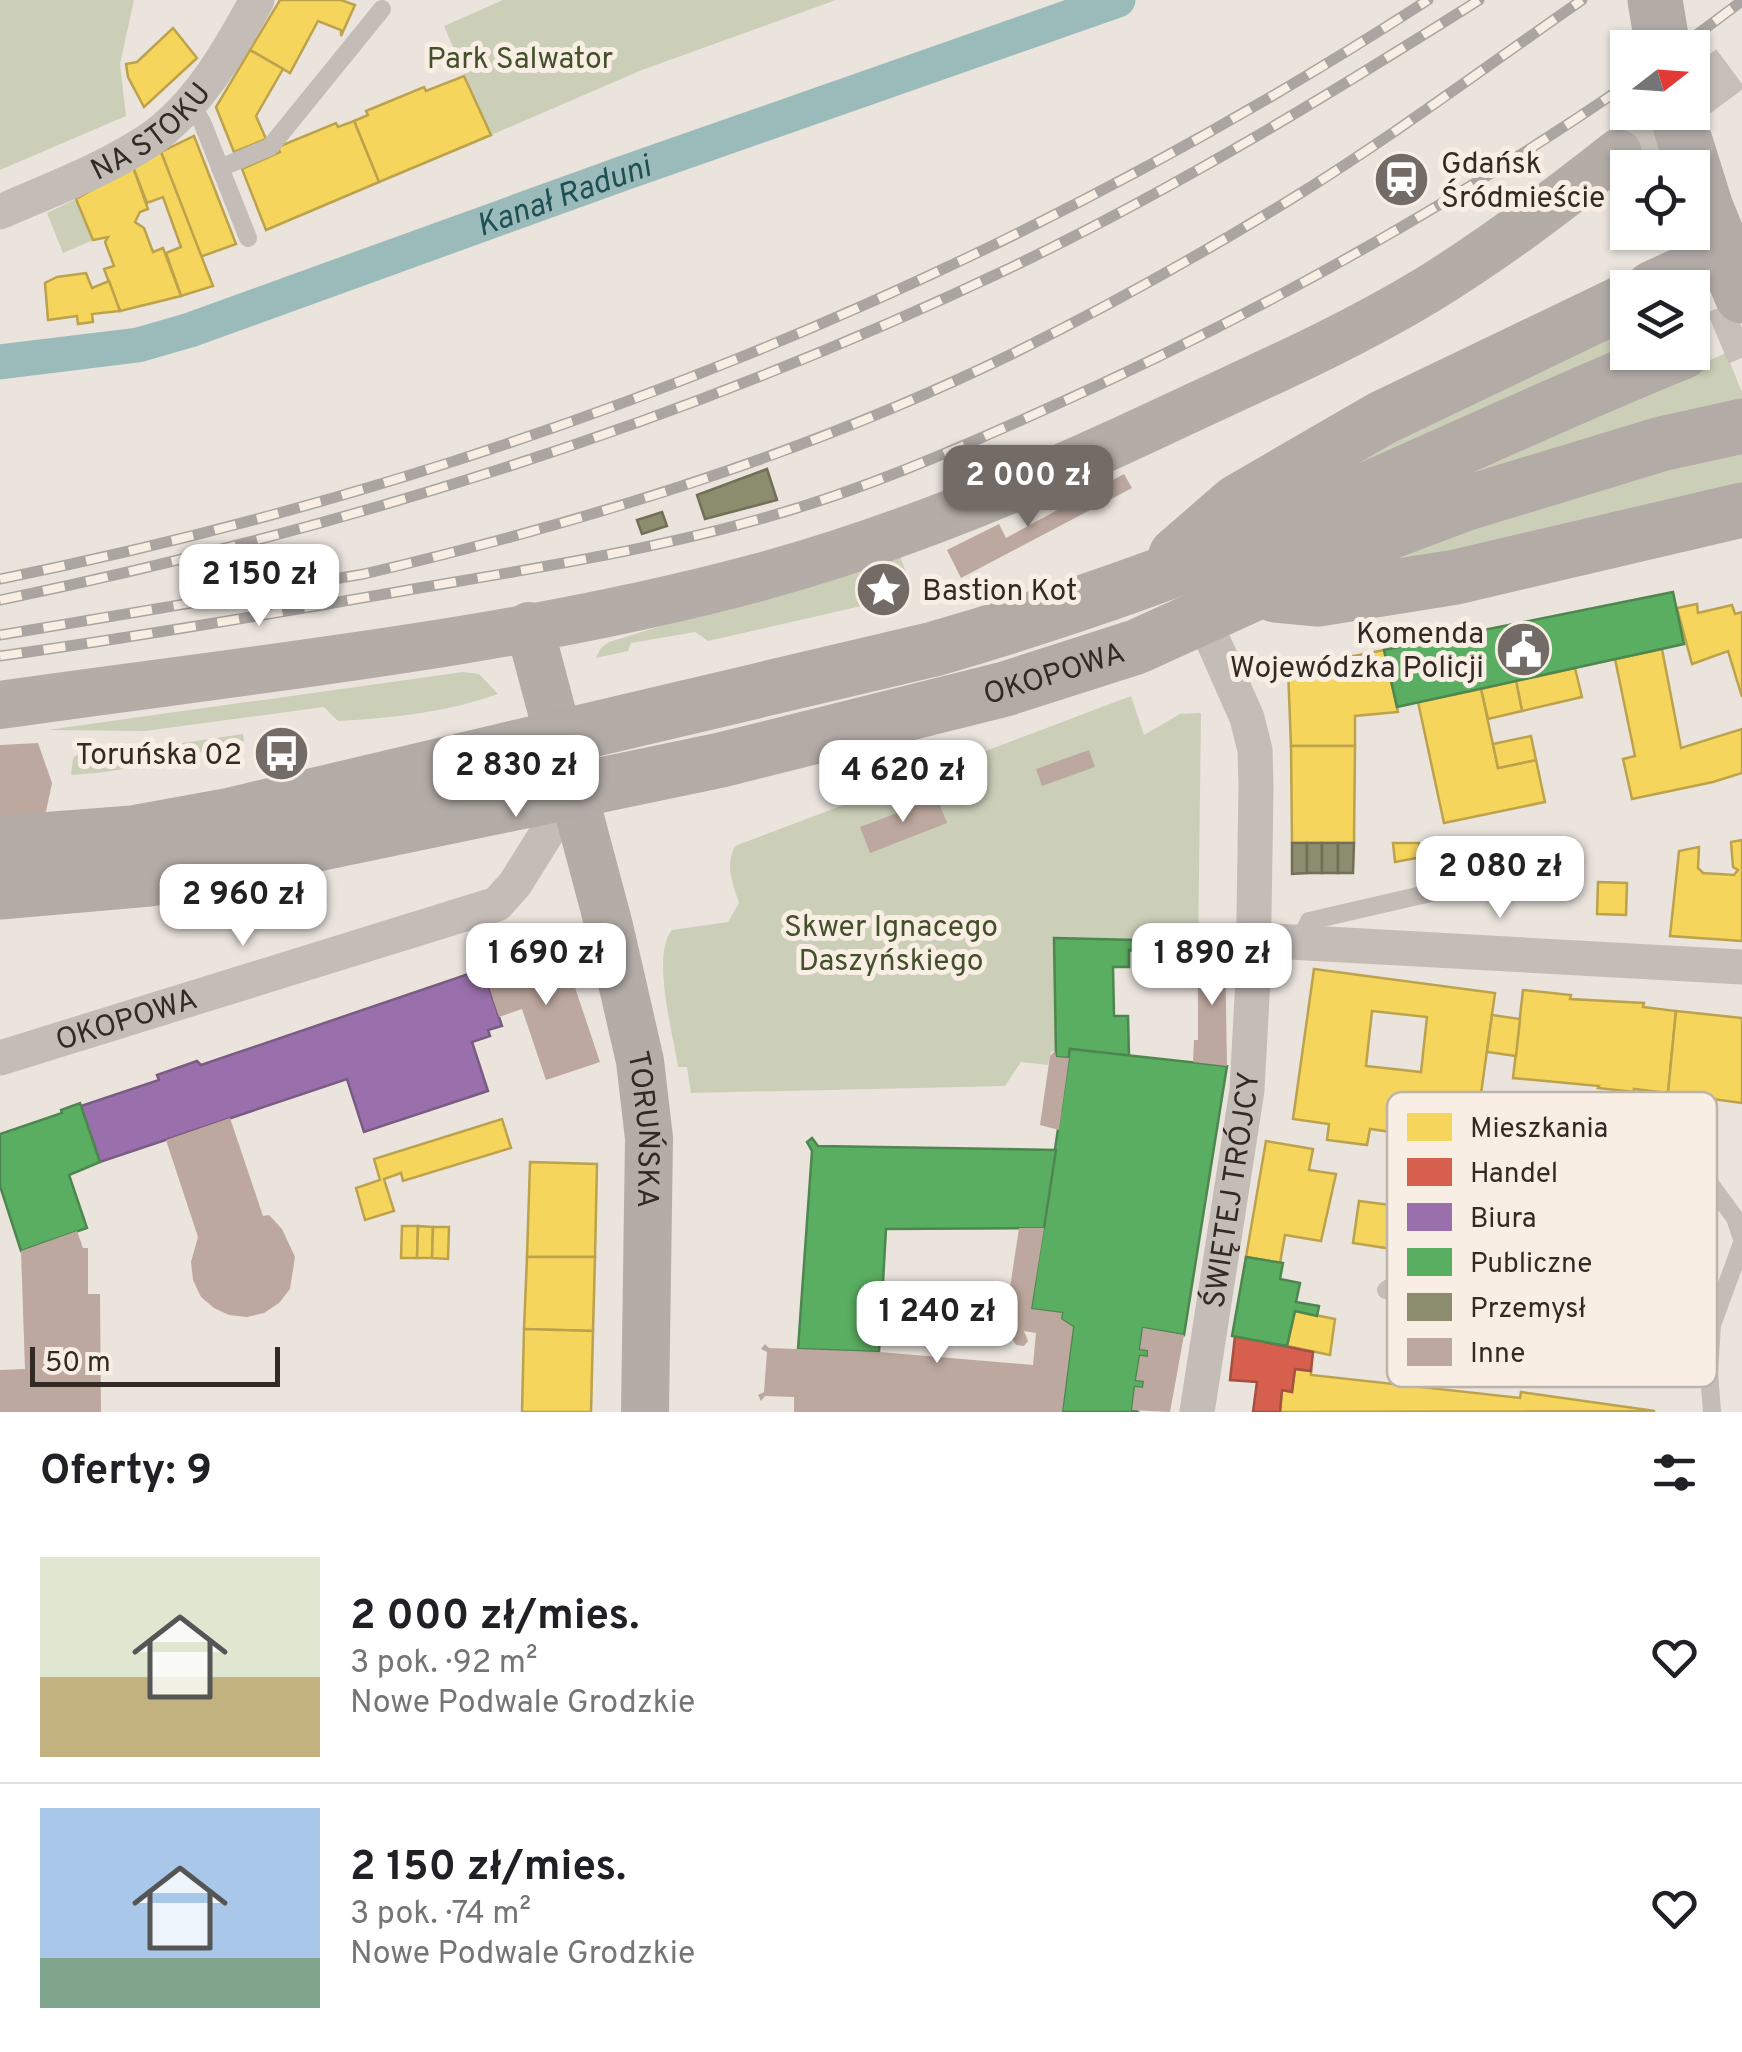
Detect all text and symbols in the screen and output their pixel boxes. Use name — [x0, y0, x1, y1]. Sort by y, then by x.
north arrow — [1610, 30, 1710, 130]
map controls — [1610, 30, 1710, 370]
park label: Park Salwator — [427, 42, 614, 79]
street label: NA STOKU — [86, 76, 220, 190]
water label: Kanał Raduni — [472, 147, 659, 248]
place label: Gdańsk Śródmieście — [1441, 147, 1605, 218]
station icon: Gdańsk Śródmieście — [1372, 150, 1432, 210]
button: locate — [1610, 150, 1710, 250]
button: layers — [1610, 270, 1710, 370]
pin: 2 000 zł — [925, 445, 1131, 530]
text: 2 000 zł — [965, 457, 1091, 497]
pin: 2 150 zł — [156, 544, 362, 629]
text: 2 150 zł — [201, 556, 317, 596]
place icon: Bastion Kot — [853, 560, 913, 620]
place label: Bastion Kot — [922, 574, 1077, 611]
place label: Komenda Wojewódzka Policji — [1230, 617, 1484, 688]
public building icon: Komenda Wojewódzka Policji — [1493, 620, 1553, 680]
street label: OKOPOWA — [980, 636, 1130, 715]
bus stop icon: Toruńska 02 — [251, 724, 311, 784]
pin: 2 830 zł — [413, 735, 619, 820]
place label: Toruńska 02 — [76, 738, 242, 775]
pin: 4 620 zł — [800, 740, 1006, 825]
text: 2 830 zł — [455, 747, 577, 787]
text: 4 620 zł — [841, 752, 965, 792]
pin: 2 080 zł — [1397, 836, 1603, 921]
text: 2 080 zł — [1438, 848, 1562, 888]
pin: 2 960 zł — [140, 864, 346, 949]
text: 2 960 zł — [182, 876, 304, 916]
park label: Skwer Ignacego Daszyńskiego — [784, 910, 998, 981]
pin: 1 690 zł — [443, 923, 649, 1008]
pin: 1 890 zł — [1109, 923, 1315, 1008]
text: 1 690 zł — [488, 935, 604, 975]
text: 1 890 zł — [1154, 935, 1270, 975]
street label: OKOPOWA — [51, 982, 202, 1061]
street label: TORUŃSKA — [617, 1048, 667, 1208]
street label: ŚWIĘTEJ TRÓJCY — [1194, 1071, 1269, 1311]
legend — [1387, 1092, 1717, 1387]
text: Mieszkania — [1470, 1112, 1608, 1148]
text: Handel — [1470, 1157, 1558, 1193]
text: Biura — [1470, 1202, 1537, 1238]
text: Publiczne — [1470, 1247, 1592, 1283]
pin: 1 240 zł — [834, 1281, 1040, 1366]
text: Przemysł — [1470, 1292, 1586, 1328]
text: 1 240 zł — [879, 1293, 995, 1333]
text: Inne — [1470, 1337, 1525, 1373]
scale bar — [30, 1342, 280, 1386]
text: 50 m — [45, 1346, 111, 1382]
icon: filters — [1647, 1445, 1702, 1500]
text: Oferty: 9 — [40, 1446, 212, 1499]
text: 2 000 zł/mies. — [350, 1591, 639, 1644]
icon: home — [120, 1597, 240, 1717]
icon: heart — [1647, 1630, 1702, 1685]
text: 3 pok. · 92 m² — [350, 1644, 538, 1684]
text: Nowe Podwale Grodzkie — [350, 1684, 695, 1724]
text: 2 150 zł/mies. — [350, 1842, 626, 1895]
icon: home — [120, 1848, 240, 1968]
icon: heart — [1647, 1881, 1702, 1936]
text: 3 pok. · 74 m² — [350, 1895, 531, 1935]
text: Nowe Podwale Grodzkie — [350, 1935, 695, 1975]

